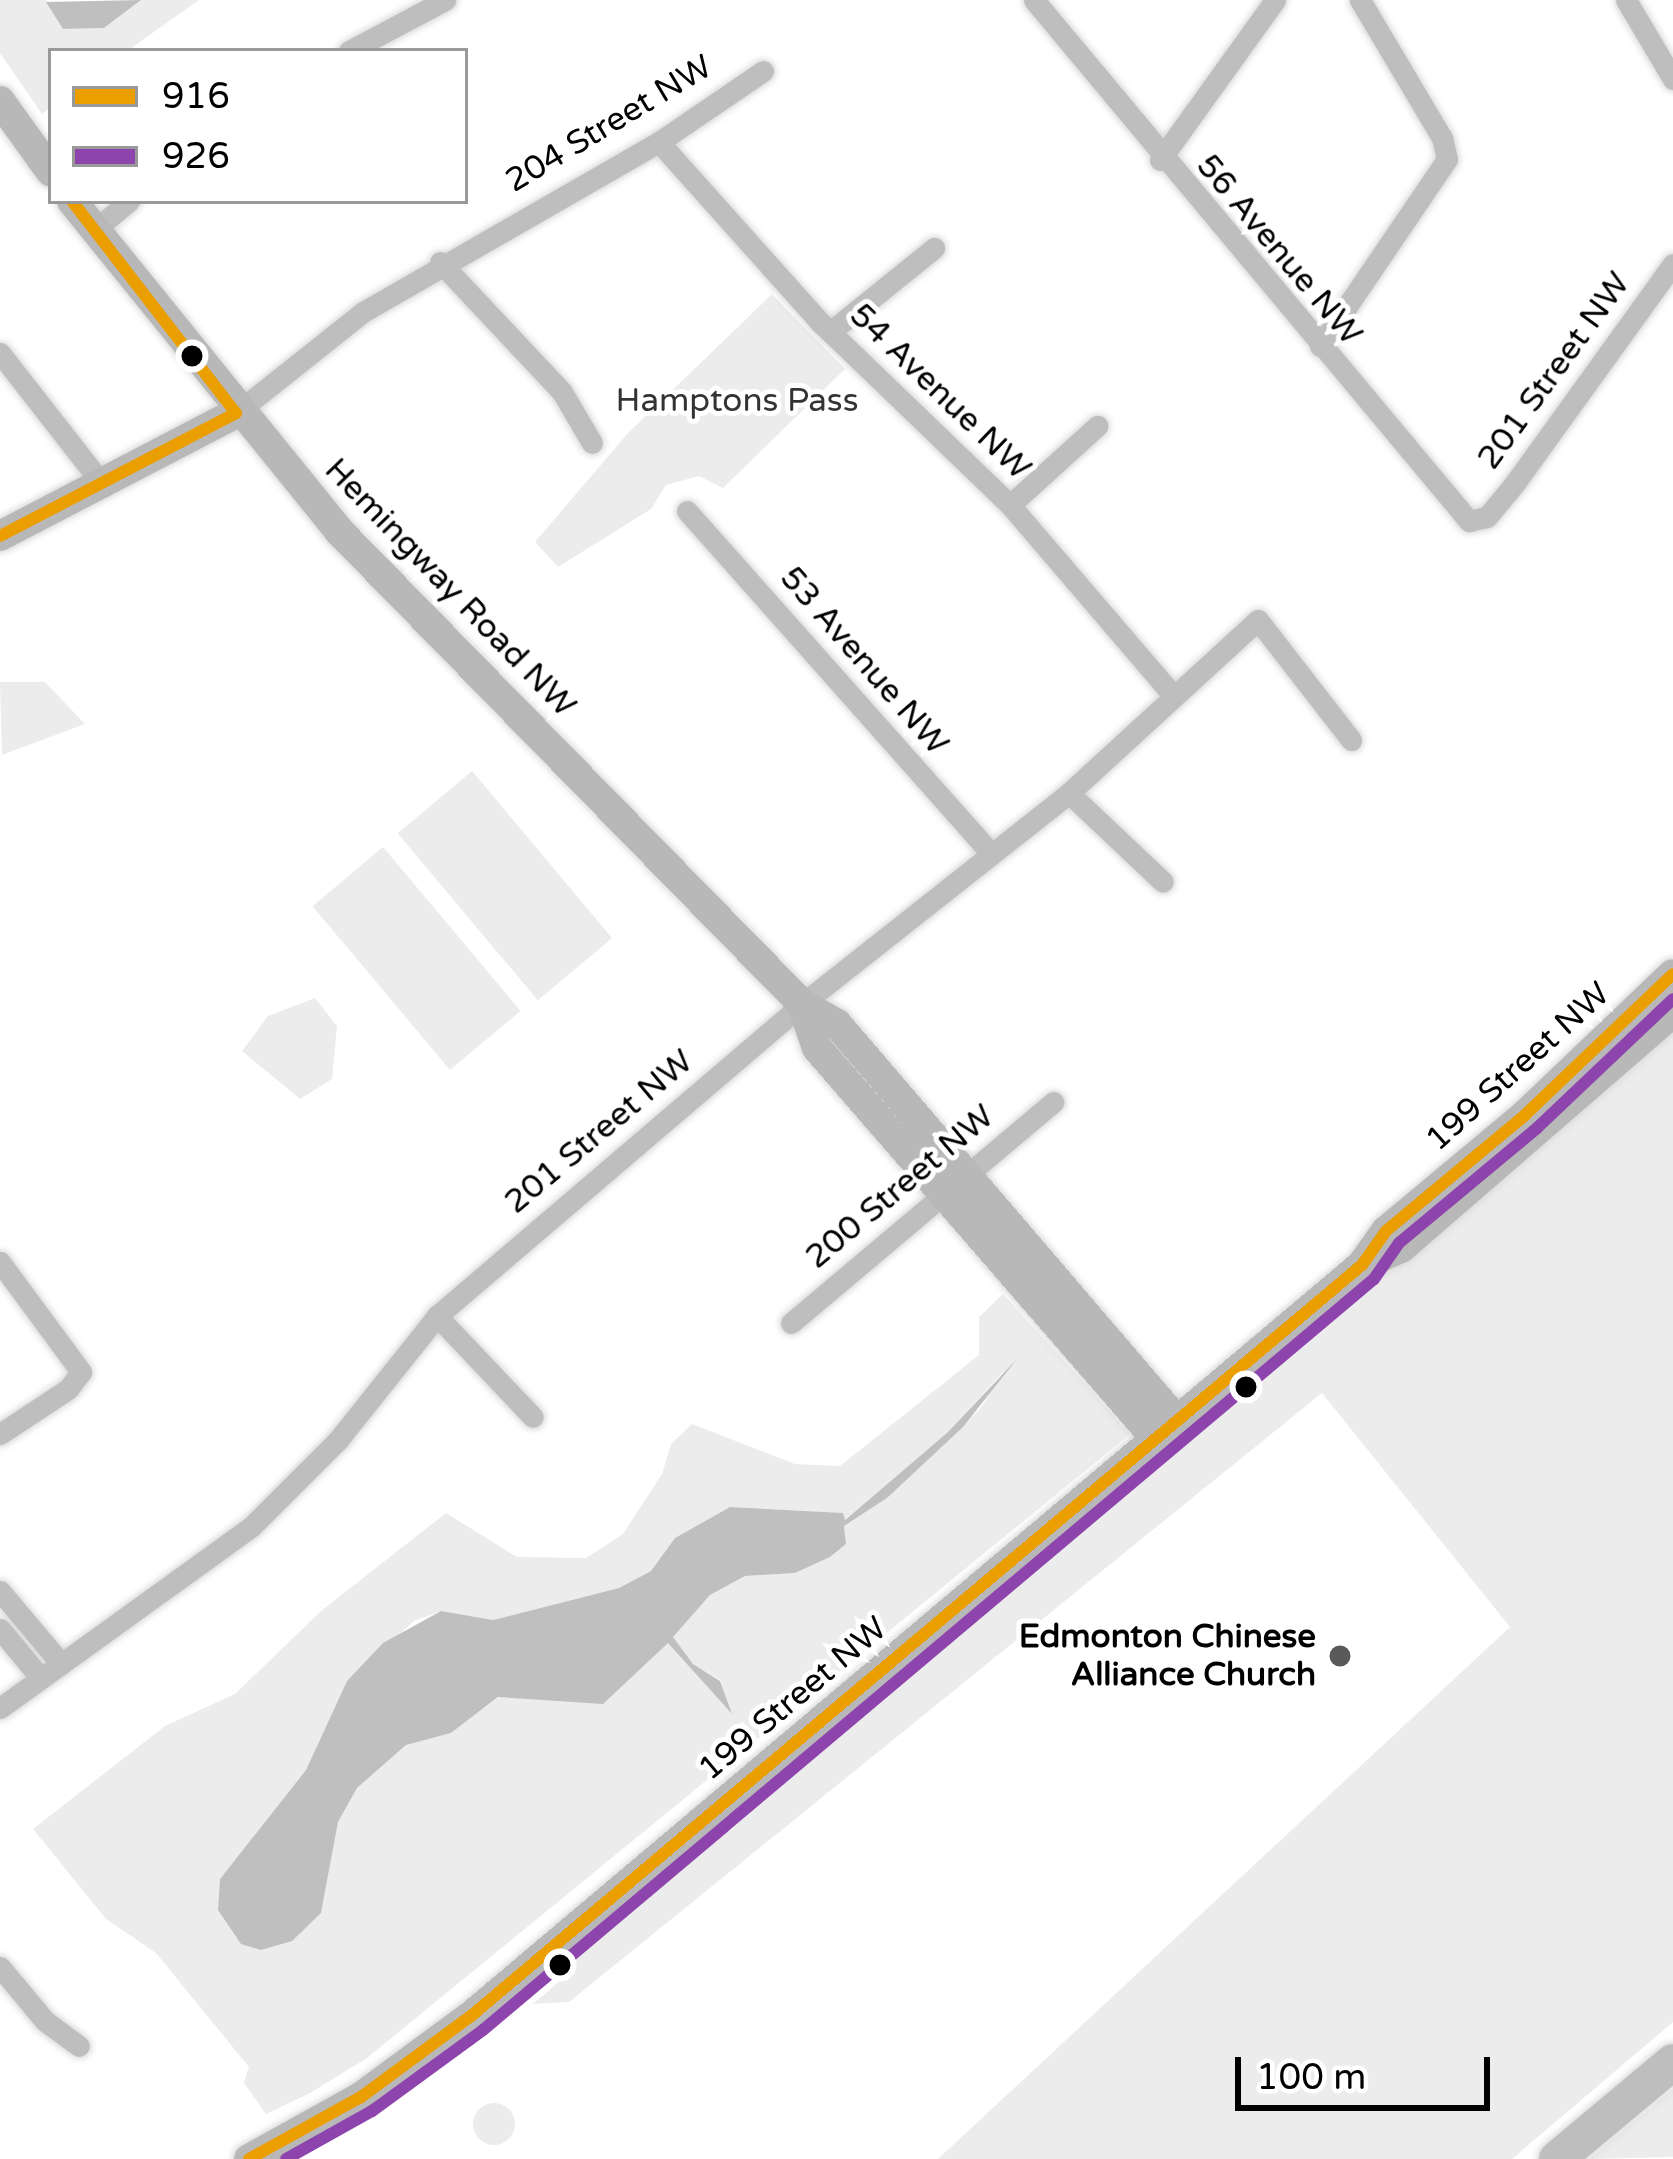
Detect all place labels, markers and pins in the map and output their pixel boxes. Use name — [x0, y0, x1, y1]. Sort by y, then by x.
unlabelled marker — [181, 345, 203, 367]
unlabelled marker — [1235, 1376, 1257, 1398]
place label: Edmonton Chinese Alliance Church — [1019, 1617, 1316, 1695]
marker: Edmonton Chinese Alliance Church — [1327, 1643, 1353, 1669]
unlabelled marker — [549, 1954, 571, 1976]

